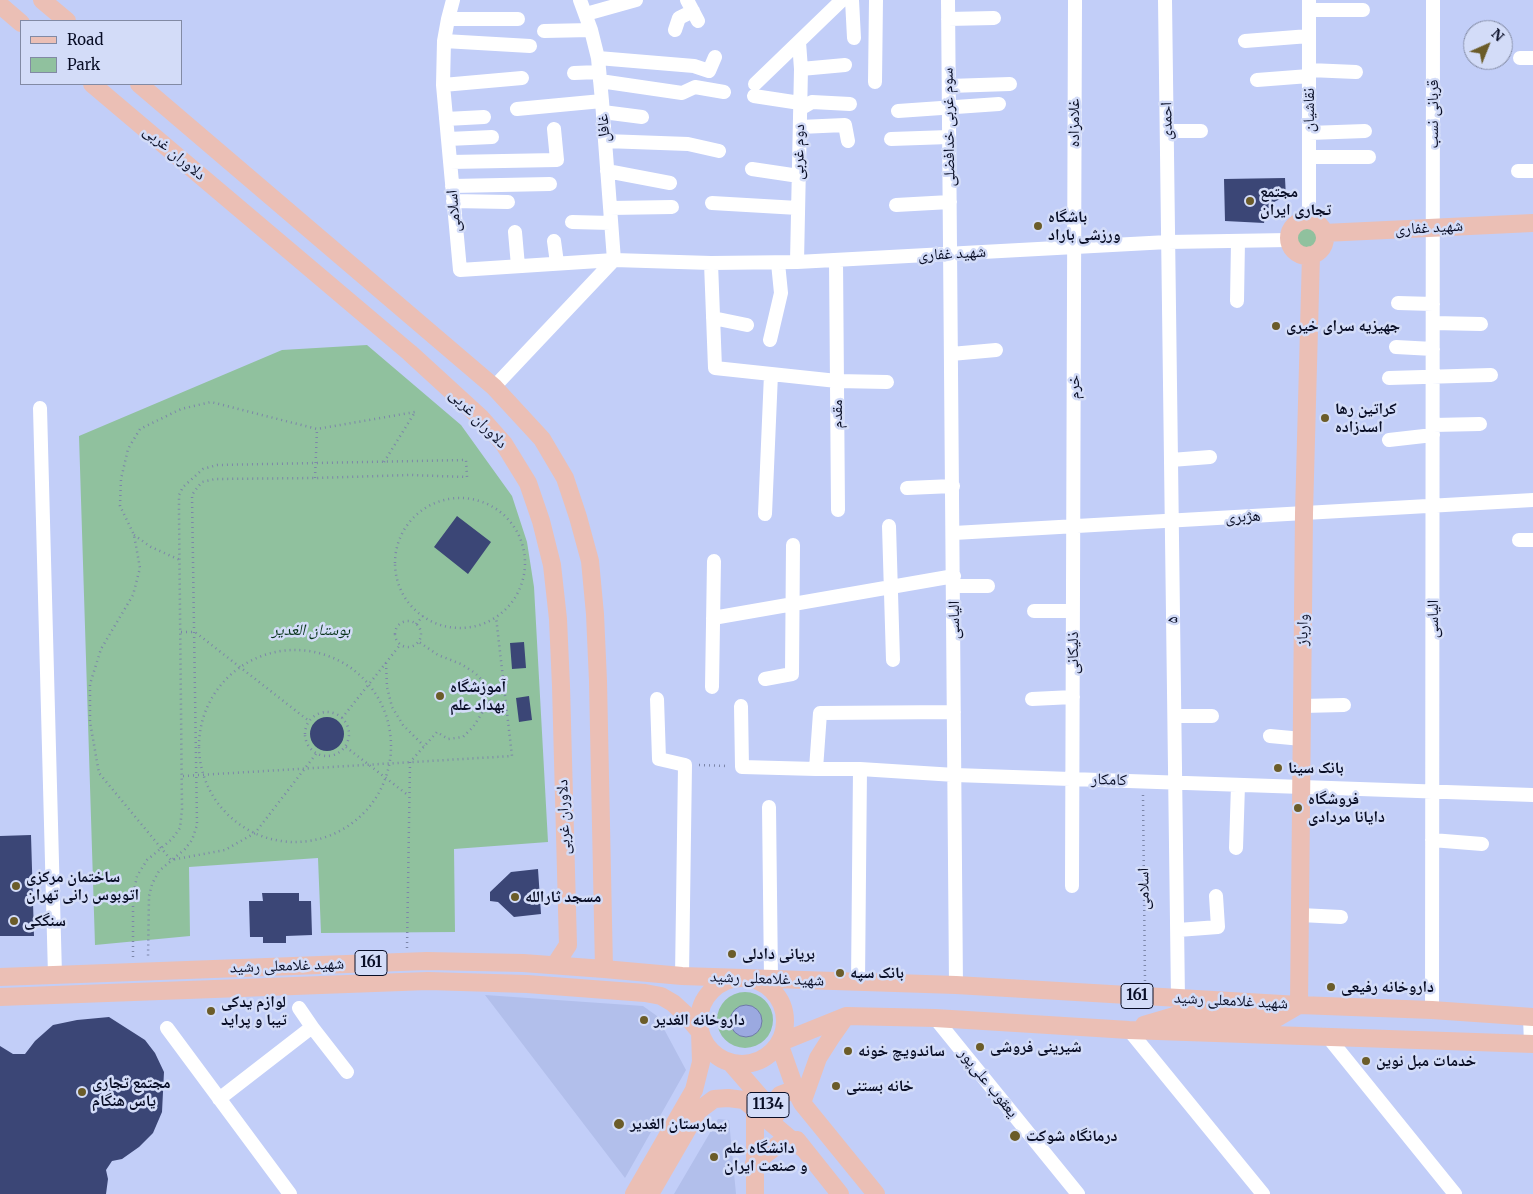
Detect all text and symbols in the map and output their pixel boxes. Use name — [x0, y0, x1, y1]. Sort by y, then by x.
legend — [20, 20, 182, 85]
north arrow — [1463, 20, 1513, 70]
text: N — [1487, 25, 1508, 45]
text: Road — [67, 30, 103, 49]
text: Park — [67, 55, 100, 74]
street label: سوم غربی خدافضلی — [938, 67, 960, 187]
street label: قربانی نسب — [1423, 80, 1443, 148]
street label: نقاشیان — [1299, 88, 1319, 132]
street label: غلامزاده — [1064, 99, 1084, 147]
street label: احمدی — [1157, 102, 1177, 140]
street label: غافل — [593, 113, 615, 143]
street label: دلاوران غربی — [139, 121, 209, 185]
street label: دوم غربی — [789, 124, 809, 180]
place label: مجتمع تجاری ایران — [1260, 182, 1331, 220]
street label: اسلامی — [443, 189, 465, 233]
marker: مجتمع تجاری ایران — [1244, 195, 1256, 207]
place label: باشگاه ورزشی باراد — [1048, 207, 1121, 245]
street label: شهید غفاری — [1394, 217, 1464, 239]
marker: باشگاه ورزشی باراد — [1032, 220, 1044, 232]
street label: شهید غفاری — [917, 243, 987, 265]
place label: جهیزیه سرای خیری — [1286, 316, 1400, 336]
marker: جهیزیه سرای خیری — [1270, 320, 1282, 332]
street label: خرم — [1064, 375, 1084, 399]
street label: دلاوران غربی — [445, 385, 511, 453]
place label: کراتین رها اسدزاده — [1335, 399, 1396, 437]
street label: مقدم — [827, 400, 847, 428]
marker: کراتین رها اسدزاده — [1319, 412, 1331, 424]
street label: هژبری — [1225, 506, 1261, 528]
street label: الیاسی — [1423, 600, 1443, 638]
street label: الیاسی — [944, 601, 964, 639]
street label: وارباز — [1293, 614, 1313, 646]
street label: ۵ — [1163, 616, 1183, 624]
park label: بوستان الغدیر — [272, 620, 350, 640]
street label: ذلیکانی — [1063, 632, 1083, 674]
place label: آموزشگاه بهداد علم — [450, 677, 506, 715]
marker: آموزشگاه بهداد علم — [434, 690, 446, 702]
place label: بانک سینا — [1288, 758, 1344, 778]
marker: بانک سینا — [1272, 762, 1284, 774]
street label: کامکار — [1091, 770, 1127, 790]
street label: دلاوران غربی — [553, 779, 575, 855]
place label: فروشگاه دایانا مردادی — [1308, 789, 1385, 827]
marker: فروشگاه دایانا مردادی — [1292, 802, 1304, 814]
place label: ساختمان مرکزی اتوبوس رانی تهران — [26, 867, 139, 905]
street label: اسلامی — [1134, 868, 1154, 910]
marker: ساختمان مرکزی اتوبوس رانی تهران — [10, 880, 22, 892]
place label: مسجد ثارالله — [525, 887, 601, 907]
marker: مسجد ثارالله — [509, 891, 521, 903]
place label: سنگکی — [24, 911, 66, 931]
marker: سنگکی — [8, 915, 20, 927]
place label: بریانی دادلی — [742, 944, 815, 964]
marker: بریانی دادلی — [726, 948, 738, 960]
road number: 161 — [355, 950, 387, 976]
street label: شهید غلامعلی رشید — [230, 954, 344, 978]
place label: بانک سپه — [850, 963, 904, 983]
street label: شهید غلامعلی رشید — [710, 967, 824, 991]
marker: بانک سپه — [834, 967, 846, 979]
place label: داروخانه رفیعی — [1341, 977, 1434, 997]
marker: داروخانه رفیعی — [1325, 981, 1337, 993]
road number: 161 — [1121, 984, 1153, 1008]
street label: شهید غلامعلی رشید — [1173, 988, 1289, 1014]
place label: لوازم یدکی تیبا و پراید — [221, 992, 287, 1030]
marker: لوازم یدکی تیبا و پراید — [205, 1005, 217, 1017]
place label: داروخانه الغدیر — [654, 1010, 745, 1030]
marker: داروخانه الغدیر — [638, 1014, 650, 1026]
place label: شیرینی فروشی — [990, 1037, 1082, 1057]
place label: ساندویچ خونه — [858, 1041, 945, 1061]
marker: شیرینی فروشی — [974, 1041, 986, 1053]
street label: یعقوب علی‌پور — [954, 1044, 1022, 1122]
marker: ساندویچ خونه — [842, 1045, 854, 1057]
place label: خدمات مبل نوین — [1376, 1051, 1476, 1071]
marker: خدمات مبل نوین — [1360, 1055, 1372, 1067]
place label: مجتمع تجاری یاس هنگام — [92, 1073, 171, 1111]
place label: خانه بستنی — [846, 1076, 914, 1096]
marker: خانه بستنی — [830, 1080, 842, 1092]
marker: مجتمع تجاری یاس هنگام — [76, 1086, 88, 1098]
road number: 1134 — [747, 1092, 789, 1118]
place label: بیمارستان الغدیر — [630, 1114, 727, 1134]
marker: بیمارستان الغدیر — [612, 1117, 626, 1131]
place label: درمانگاه شوکت — [1026, 1126, 1117, 1146]
marker: درمانگاه شوکت — [1008, 1129, 1022, 1143]
place label: دانشگاه علم و صنعت ایران — [724, 1138, 808, 1176]
marker: دانشگاه علم و صنعت ایران — [708, 1151, 720, 1163]

